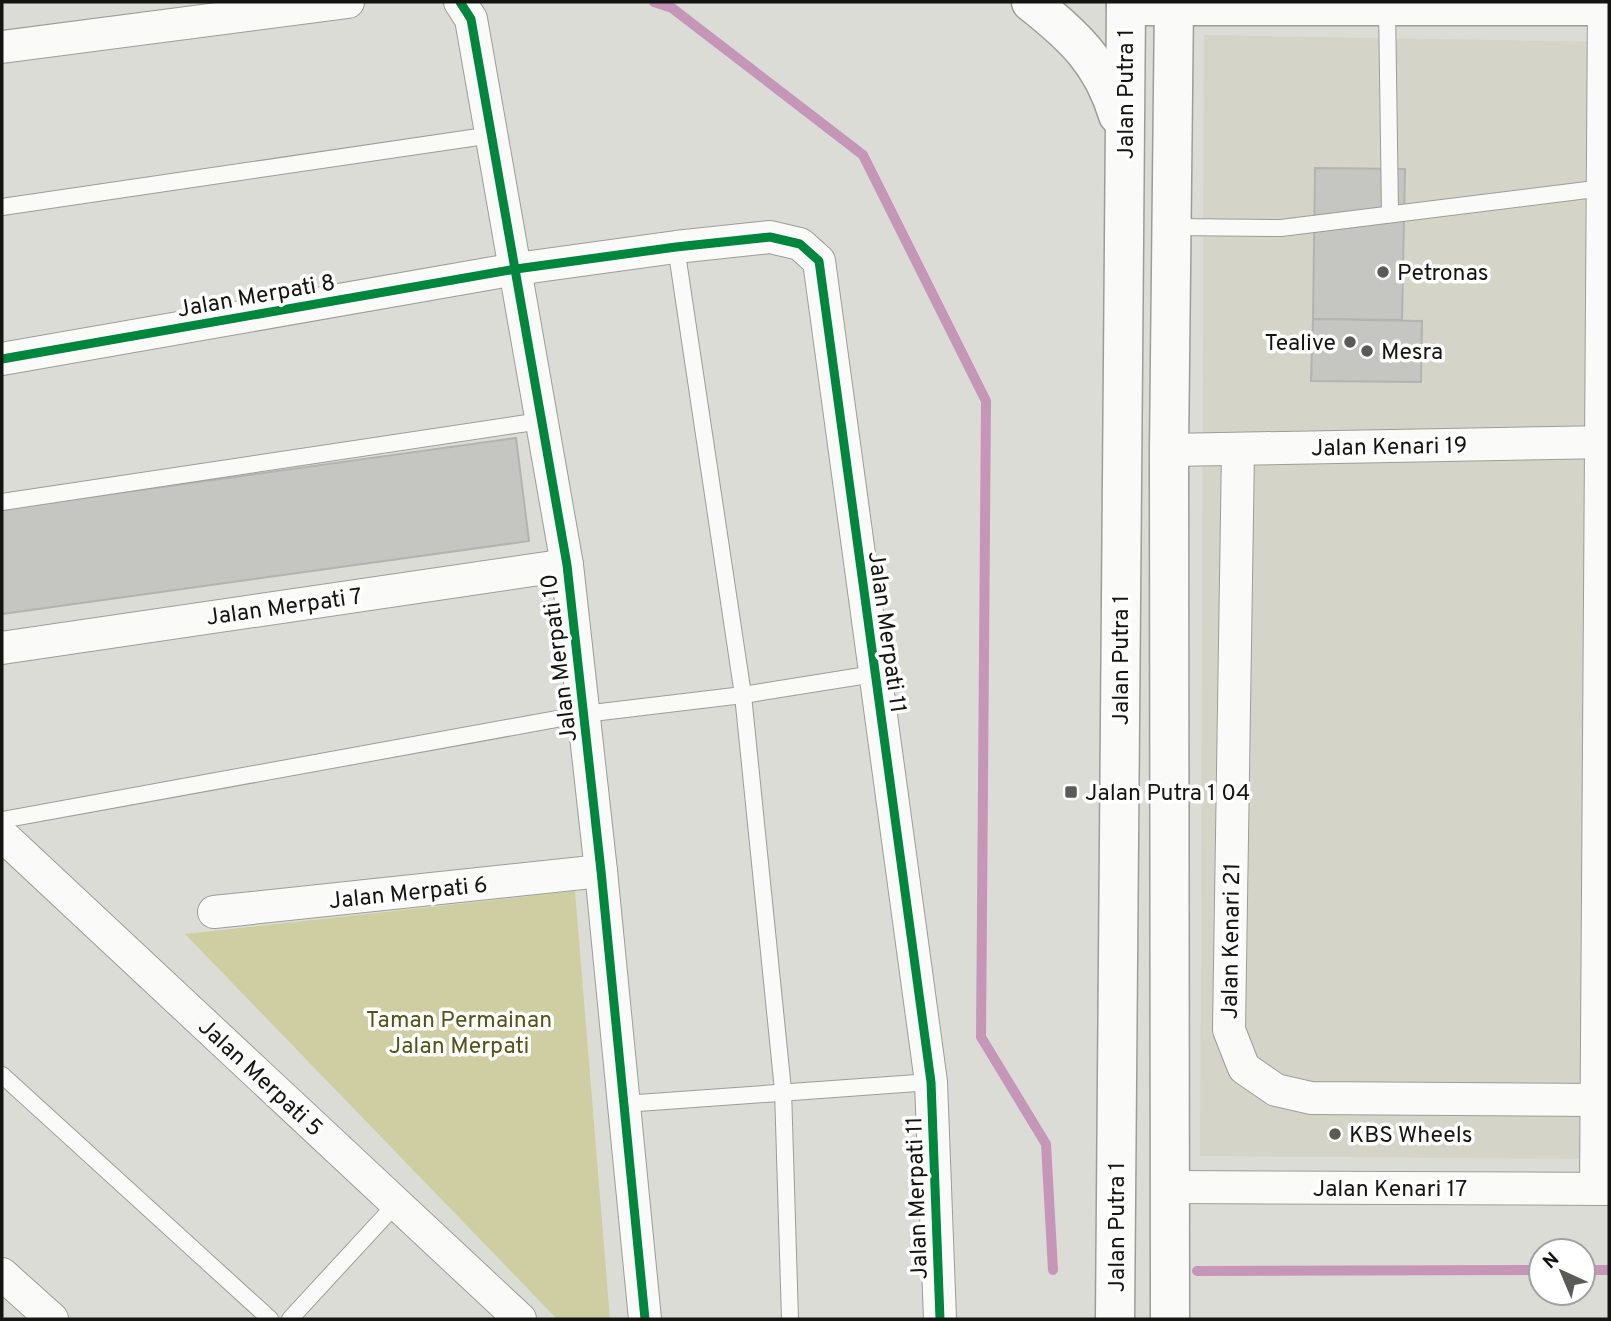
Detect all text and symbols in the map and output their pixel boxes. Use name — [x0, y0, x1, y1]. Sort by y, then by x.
street label: Jalan Putra 1 — [1113, 29, 1142, 159]
place label: Petronas — [1397, 260, 1489, 289]
marker: Petronas — [1375, 264, 1391, 280]
street label: Jalan Merpati 8 — [175, 269, 338, 326]
place label: Tealive — [1264, 330, 1336, 359]
marker: Tealive — [1342, 334, 1358, 350]
place label: Mesra — [1381, 339, 1443, 368]
marker: Mesra — [1359, 343, 1375, 359]
street label: Jalan Kenari 19 — [1311, 433, 1468, 464]
street label: Jalan Merpati 11 — [860, 550, 911, 715]
street label: Jalan Merpati 10 — [536, 572, 585, 743]
street label: Jalan Merpati 7 — [205, 583, 364, 634]
street label: Jalan Putra 1 — [1108, 595, 1137, 725]
place label: Jalan Putra 1 04 — [1085, 780, 1250, 809]
marker: Jalan Putra 1 04 — [1063, 784, 1079, 800]
street label: Jalan Kenari 21 — [1217, 862, 1248, 1020]
street label: Jalan Merpati 6 — [327, 872, 489, 917]
park label: Taman Permainan Jalan Merpati — [366, 1007, 552, 1062]
street label: Jalan Merpati 5 — [191, 1014, 328, 1144]
street label: Jalan Merpati 11 — [901, 1116, 936, 1280]
place label: KBS Wheels — [1349, 1122, 1473, 1151]
marker: KBS Wheels — [1327, 1126, 1343, 1142]
street label: Jalan Putra 1 — [1104, 1162, 1133, 1292]
street label: Jalan Kenari 17 — [1313, 1176, 1467, 1205]
north arrow — [1527, 1237, 1597, 1307]
text: N — [1538, 1248, 1565, 1275]

